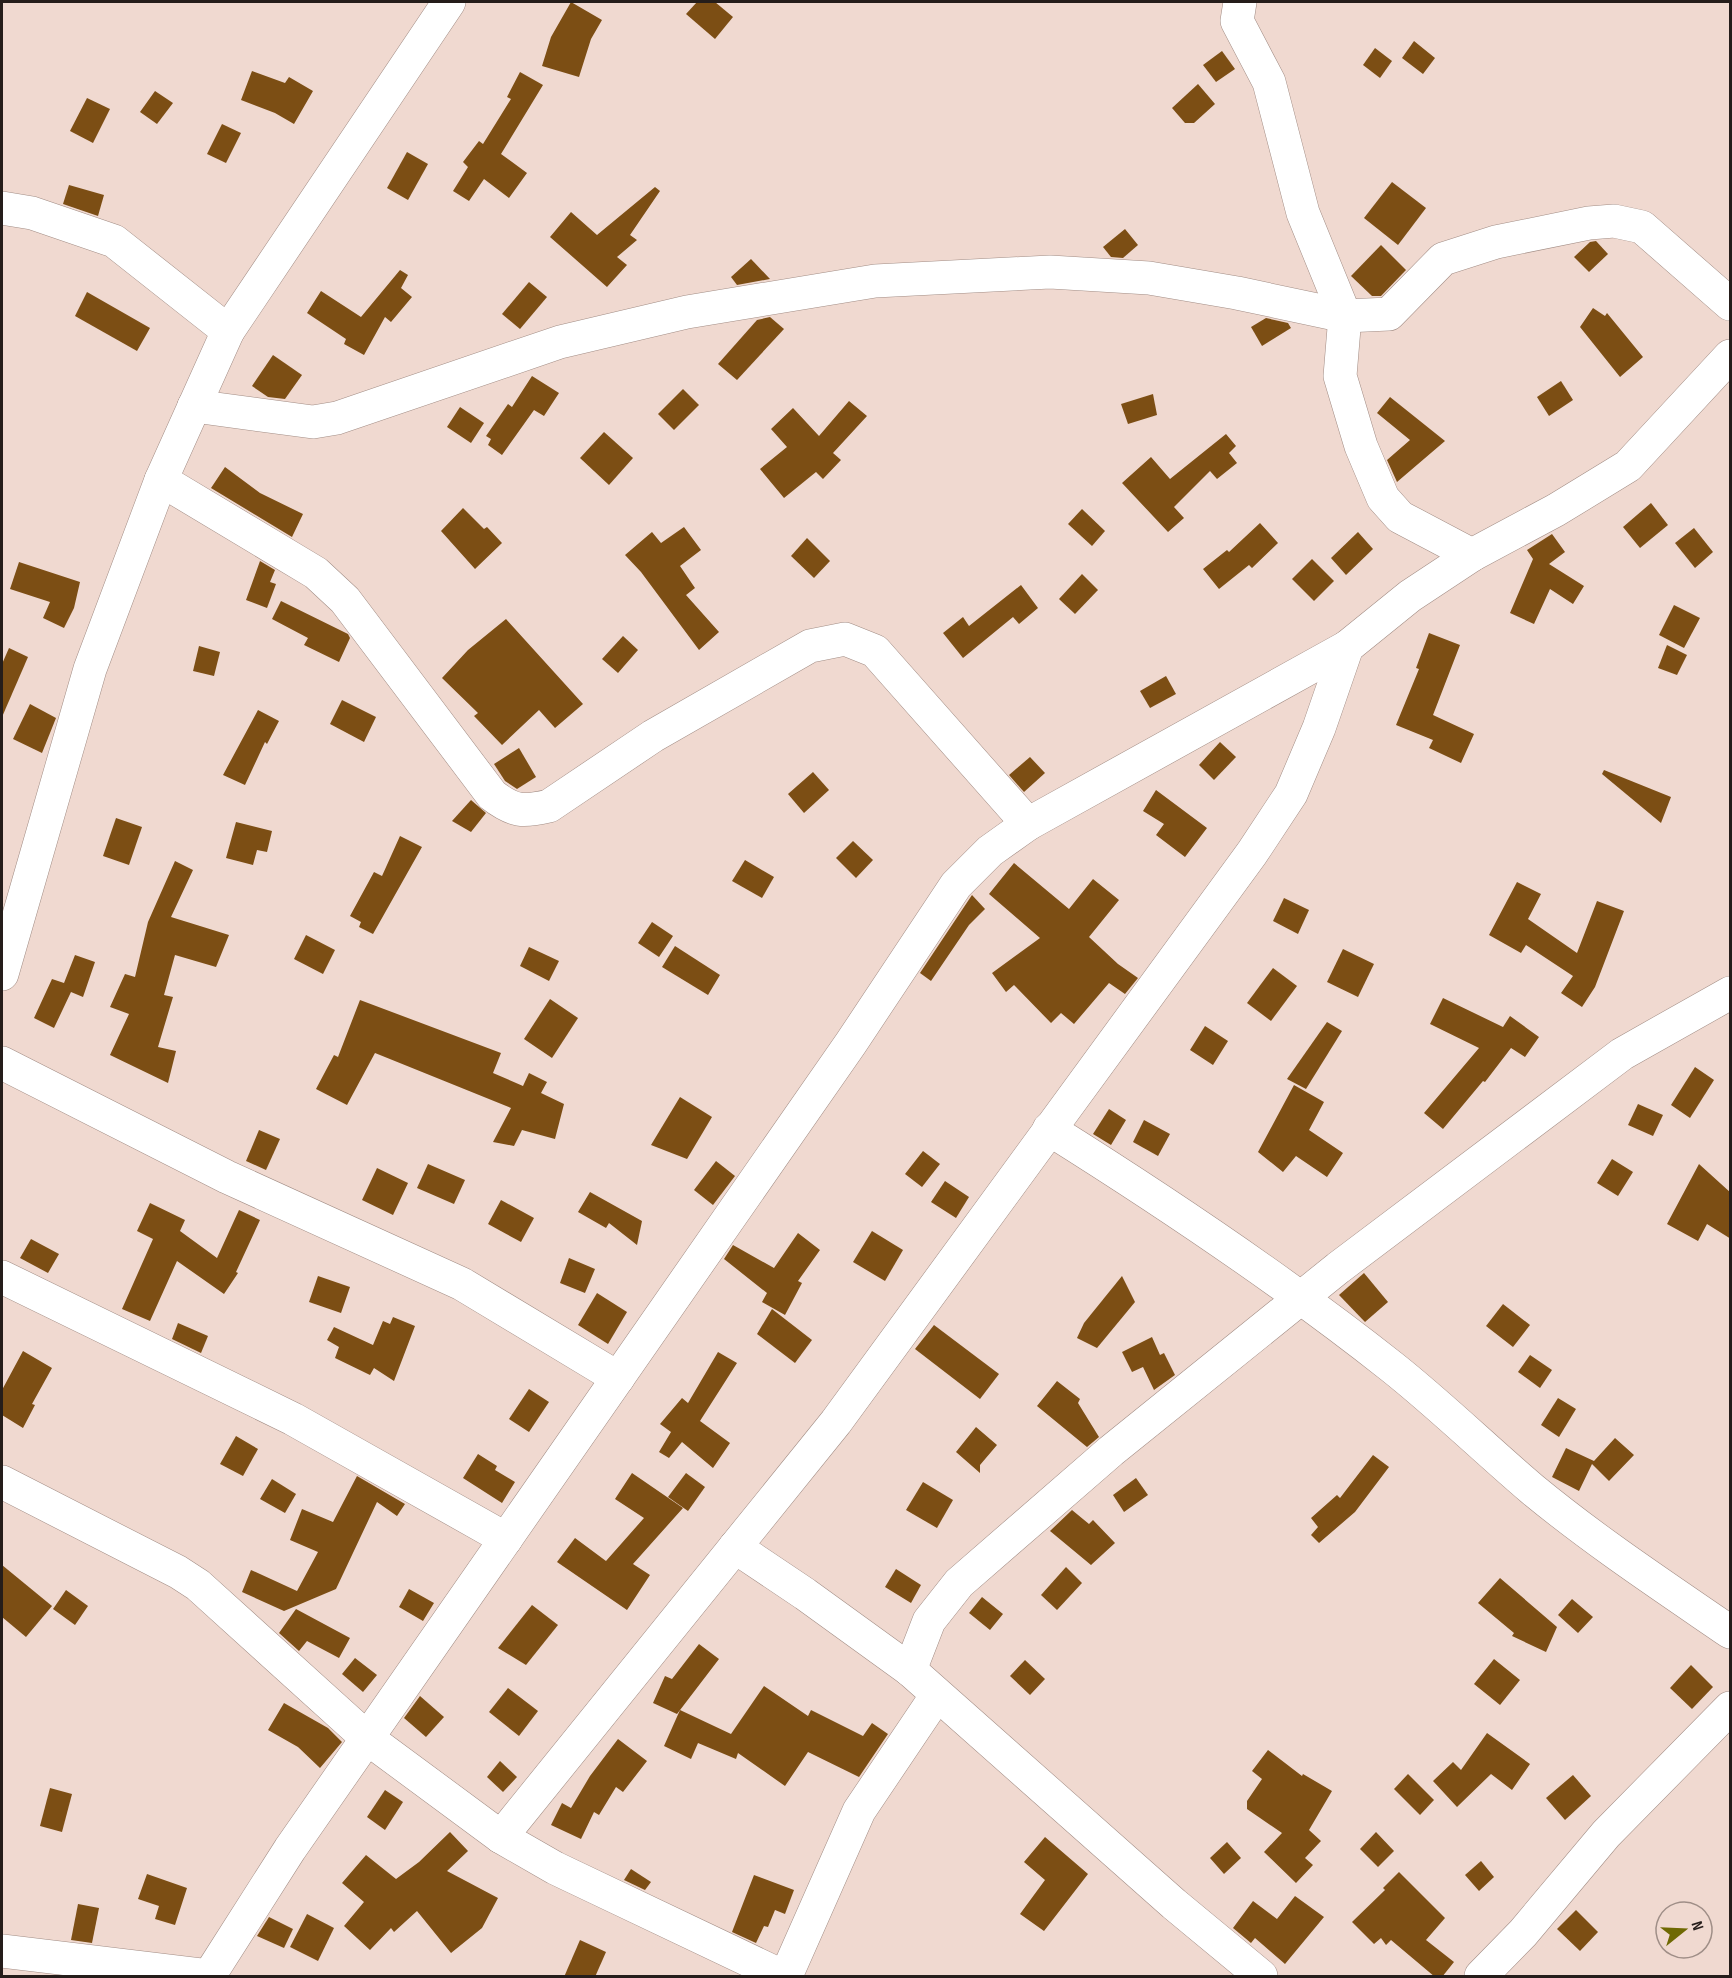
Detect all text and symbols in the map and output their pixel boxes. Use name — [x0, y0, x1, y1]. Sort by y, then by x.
north arrow — [1654, 1900, 1714, 1960]
text: N — [1686, 1919, 1707, 1933]

